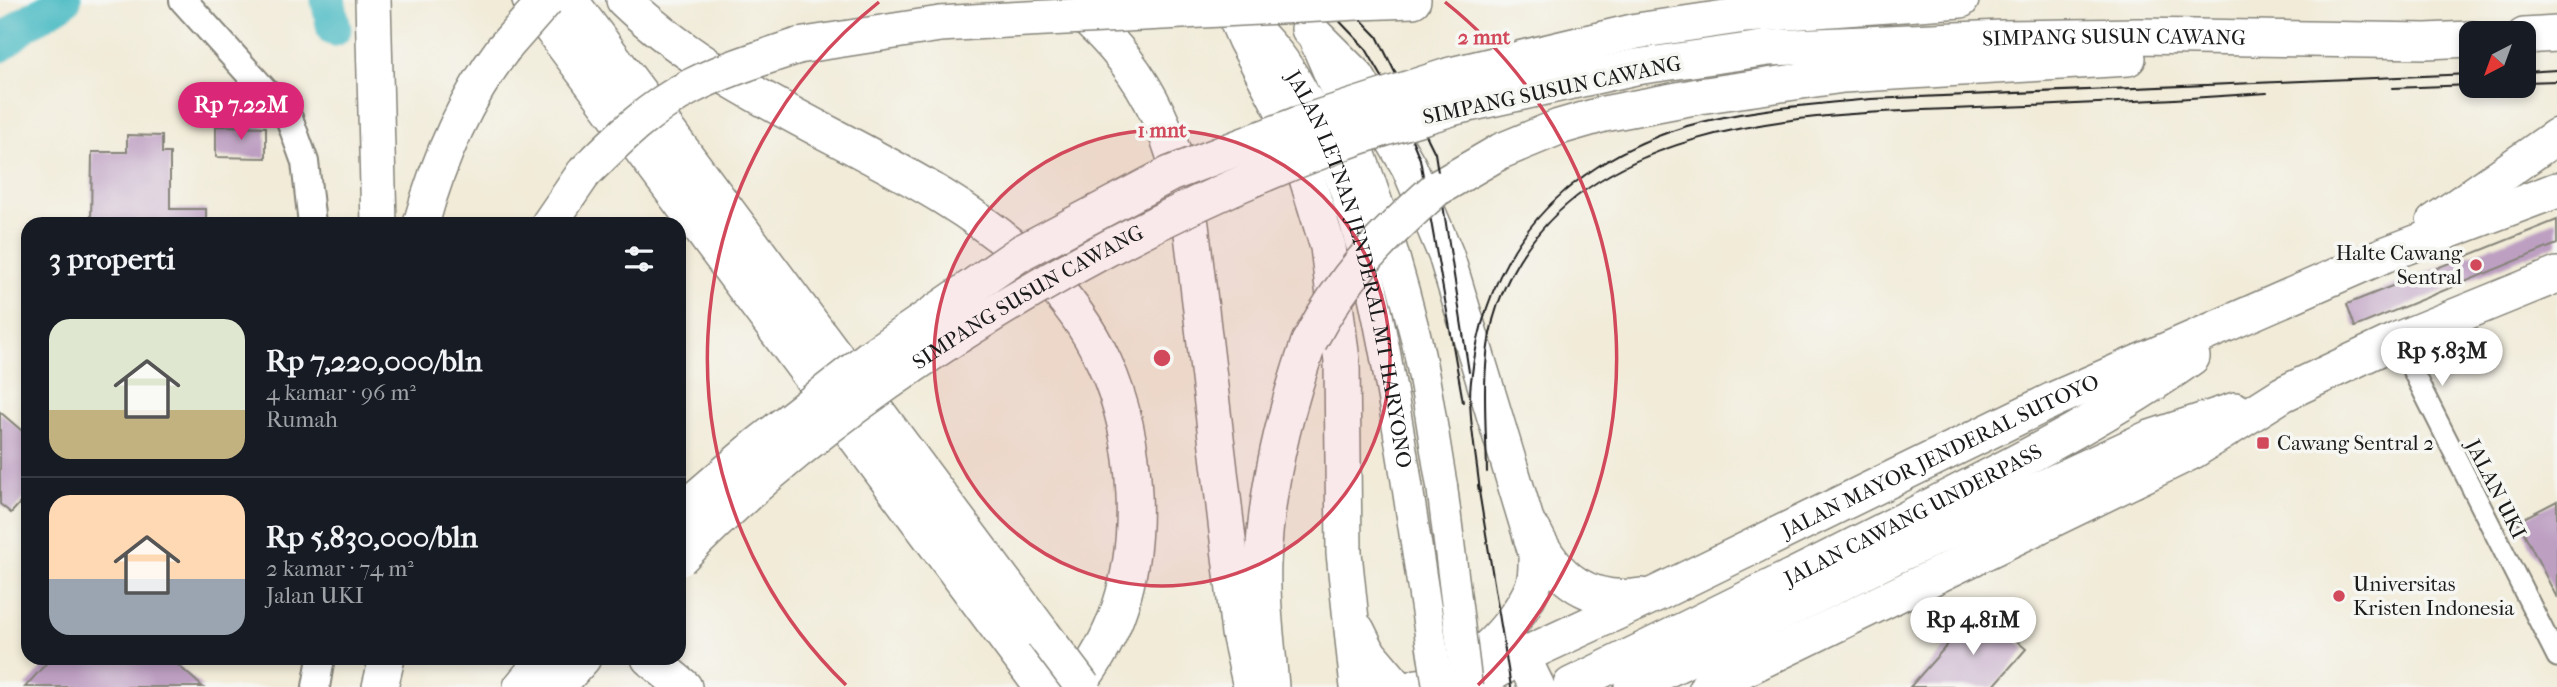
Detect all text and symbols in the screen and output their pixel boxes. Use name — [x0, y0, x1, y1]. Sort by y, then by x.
north arrow — [2459, 21, 2536, 98]
map controls — [2459, 21, 2536, 98]
street label: SIMPANG SUSUN CAWANG — [1982, 24, 2246, 51]
text: 2 mnt — [1458, 25, 1511, 49]
street label: SIMPANG SUSUN CAWANG — [1421, 51, 1684, 129]
street label: JALAN LETNAN JENDERAL MT HARYONO — [1280, 64, 1416, 470]
pin: Rp 7.22M — [169, 82, 313, 142]
text: Rp 7.22M — [194, 91, 288, 118]
text: 1 mnt — [1138, 118, 1187, 142]
street label: SIMPANG SUSUN CAWANG — [908, 220, 1147, 374]
icon: filters — [620, 240, 658, 278]
place label: Halte Cawang Sentral — [2336, 241, 2463, 289]
text: 3 properti — [49, 242, 175, 277]
marker: Halte Cawang Sentral — [2468, 257, 2484, 273]
pin: Rp 5.83M — [2370, 328, 2514, 388]
text: Rp 5.83M — [2397, 337, 2487, 364]
text: Rp 7,220,000/bln — [266, 344, 482, 379]
centre of rings — [1150, 346, 1174, 370]
icon: home — [105, 347, 189, 431]
street label: JALAN MAYOR JENDERAL SUTOYO — [1776, 369, 2103, 544]
text: 4 kamar · 96 m² — [266, 379, 416, 406]
text: Rumah — [266, 406, 338, 433]
place label: Cawang Sentral 2 — [2277, 431, 2434, 455]
street label: JALAN UKI — [2460, 434, 2531, 543]
marker: Cawang Sentral 2 — [2255, 435, 2271, 451]
street label: JALAN CAWANG UNDERPASS — [1778, 439, 2046, 592]
text: Rp 5,830,000/bln — [266, 520, 478, 555]
icon: home — [105, 523, 189, 607]
text: 2 kamar · 74 m² — [266, 555, 414, 582]
place label: Universitas Kristen Indonesia — [2353, 572, 2514, 620]
text: Jalan UKI — [266, 582, 364, 609]
marker: Universitas Kristen Indonesia — [2331, 588, 2347, 604]
pin: Rp 4.81M — [1901, 598, 2045, 657]
text: Rp 4.81M — [1926, 606, 2020, 633]

